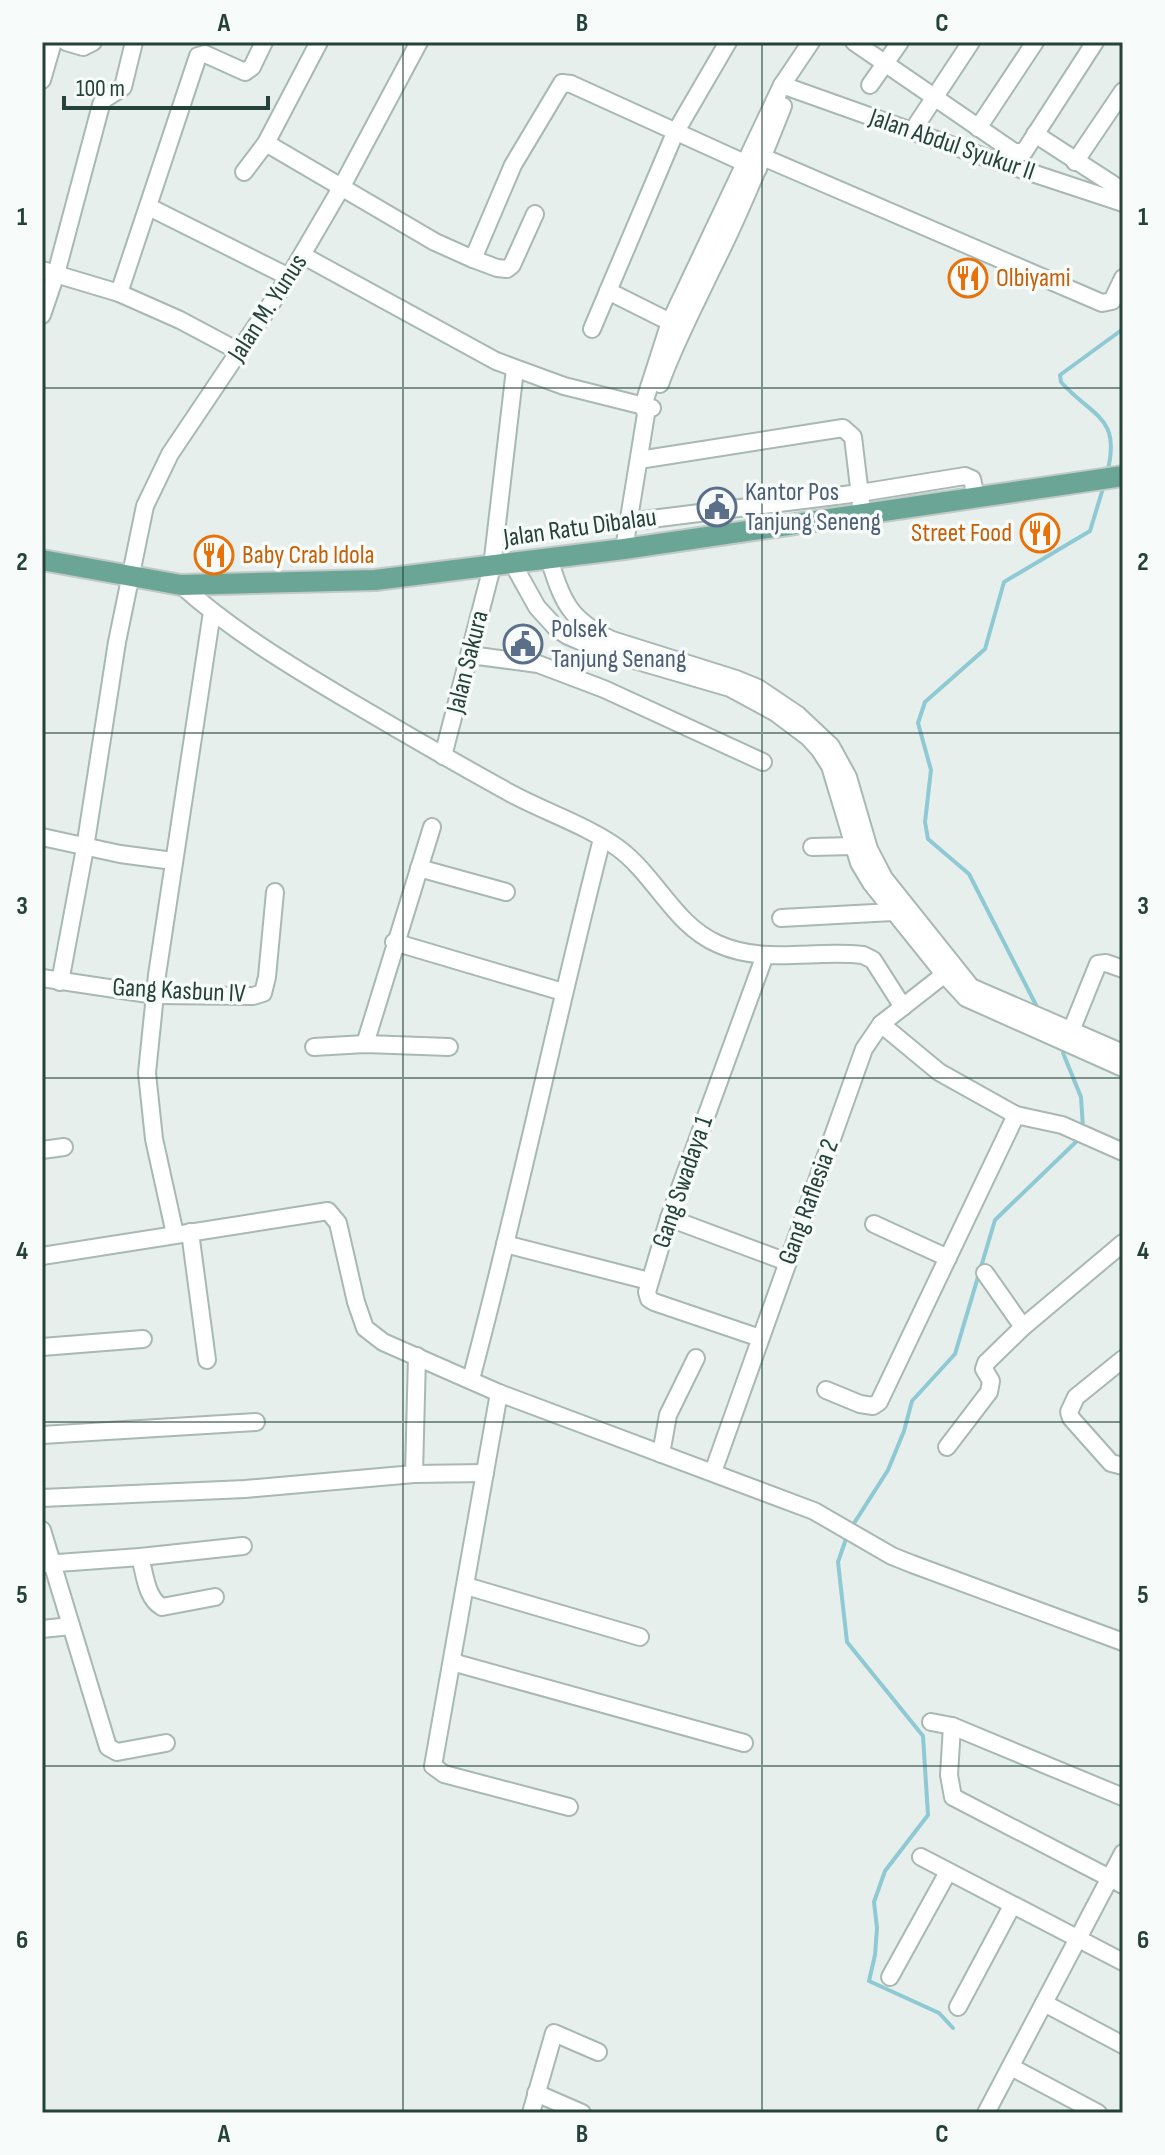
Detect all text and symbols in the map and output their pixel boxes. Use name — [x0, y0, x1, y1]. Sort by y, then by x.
text: A — [217, 8, 231, 39]
text: B — [576, 8, 588, 39]
text: C — [935, 8, 949, 39]
scale bar — [64, 60, 268, 110]
text: 100 m — [76, 74, 125, 103]
street label: Jalan Abdul Syukur II — [864, 102, 1039, 188]
text: 1 — [17, 202, 27, 233]
text: 1 — [1138, 202, 1148, 233]
street label: Jalan M. Yunus — [221, 248, 314, 368]
restaurant icon: Olbiyami — [947, 257, 989, 299]
place label: Olbiyami — [996, 263, 1070, 294]
place label: Kantor Pos Tanjung Seneng — [745, 477, 881, 538]
public building icon: Kantor Pos Tanjung Seneng — [696, 486, 738, 528]
street label: Jalan Ratu Dibalau — [501, 502, 659, 554]
restaurant icon: Street Food — [1019, 512, 1061, 554]
place label: Street Food — [911, 518, 1012, 549]
restaurant icon: Baby Crab Idola — [193, 534, 235, 576]
place label: Baby Crab Idola — [242, 540, 375, 571]
text: 2 — [16, 547, 28, 578]
text: 2 — [1137, 547, 1149, 578]
street label: Jalan Sakura — [440, 608, 496, 717]
place label: Polsek Tanjung Senang — [551, 614, 686, 675]
public building icon: Polsek Tanjung Senang — [502, 623, 544, 665]
text: 3 — [16, 891, 28, 922]
text: 3 — [1137, 891, 1149, 922]
street label: Gang Kasbun IV — [112, 972, 247, 1010]
street label: Gang Swadaya 1 — [646, 1112, 720, 1252]
street label: Gang Raflesia 2 — [772, 1135, 846, 1269]
text: 4 — [16, 1236, 28, 1267]
text: 4 — [1137, 1236, 1149, 1267]
text: 5 — [16, 1580, 28, 1611]
text: 5 — [1137, 1580, 1149, 1611]
text: 6 — [16, 1925, 28, 1956]
text: 6 — [1137, 1925, 1149, 1956]
text: A — [217, 2119, 231, 2150]
text: B — [576, 2119, 588, 2150]
text: C — [935, 2119, 949, 2150]

